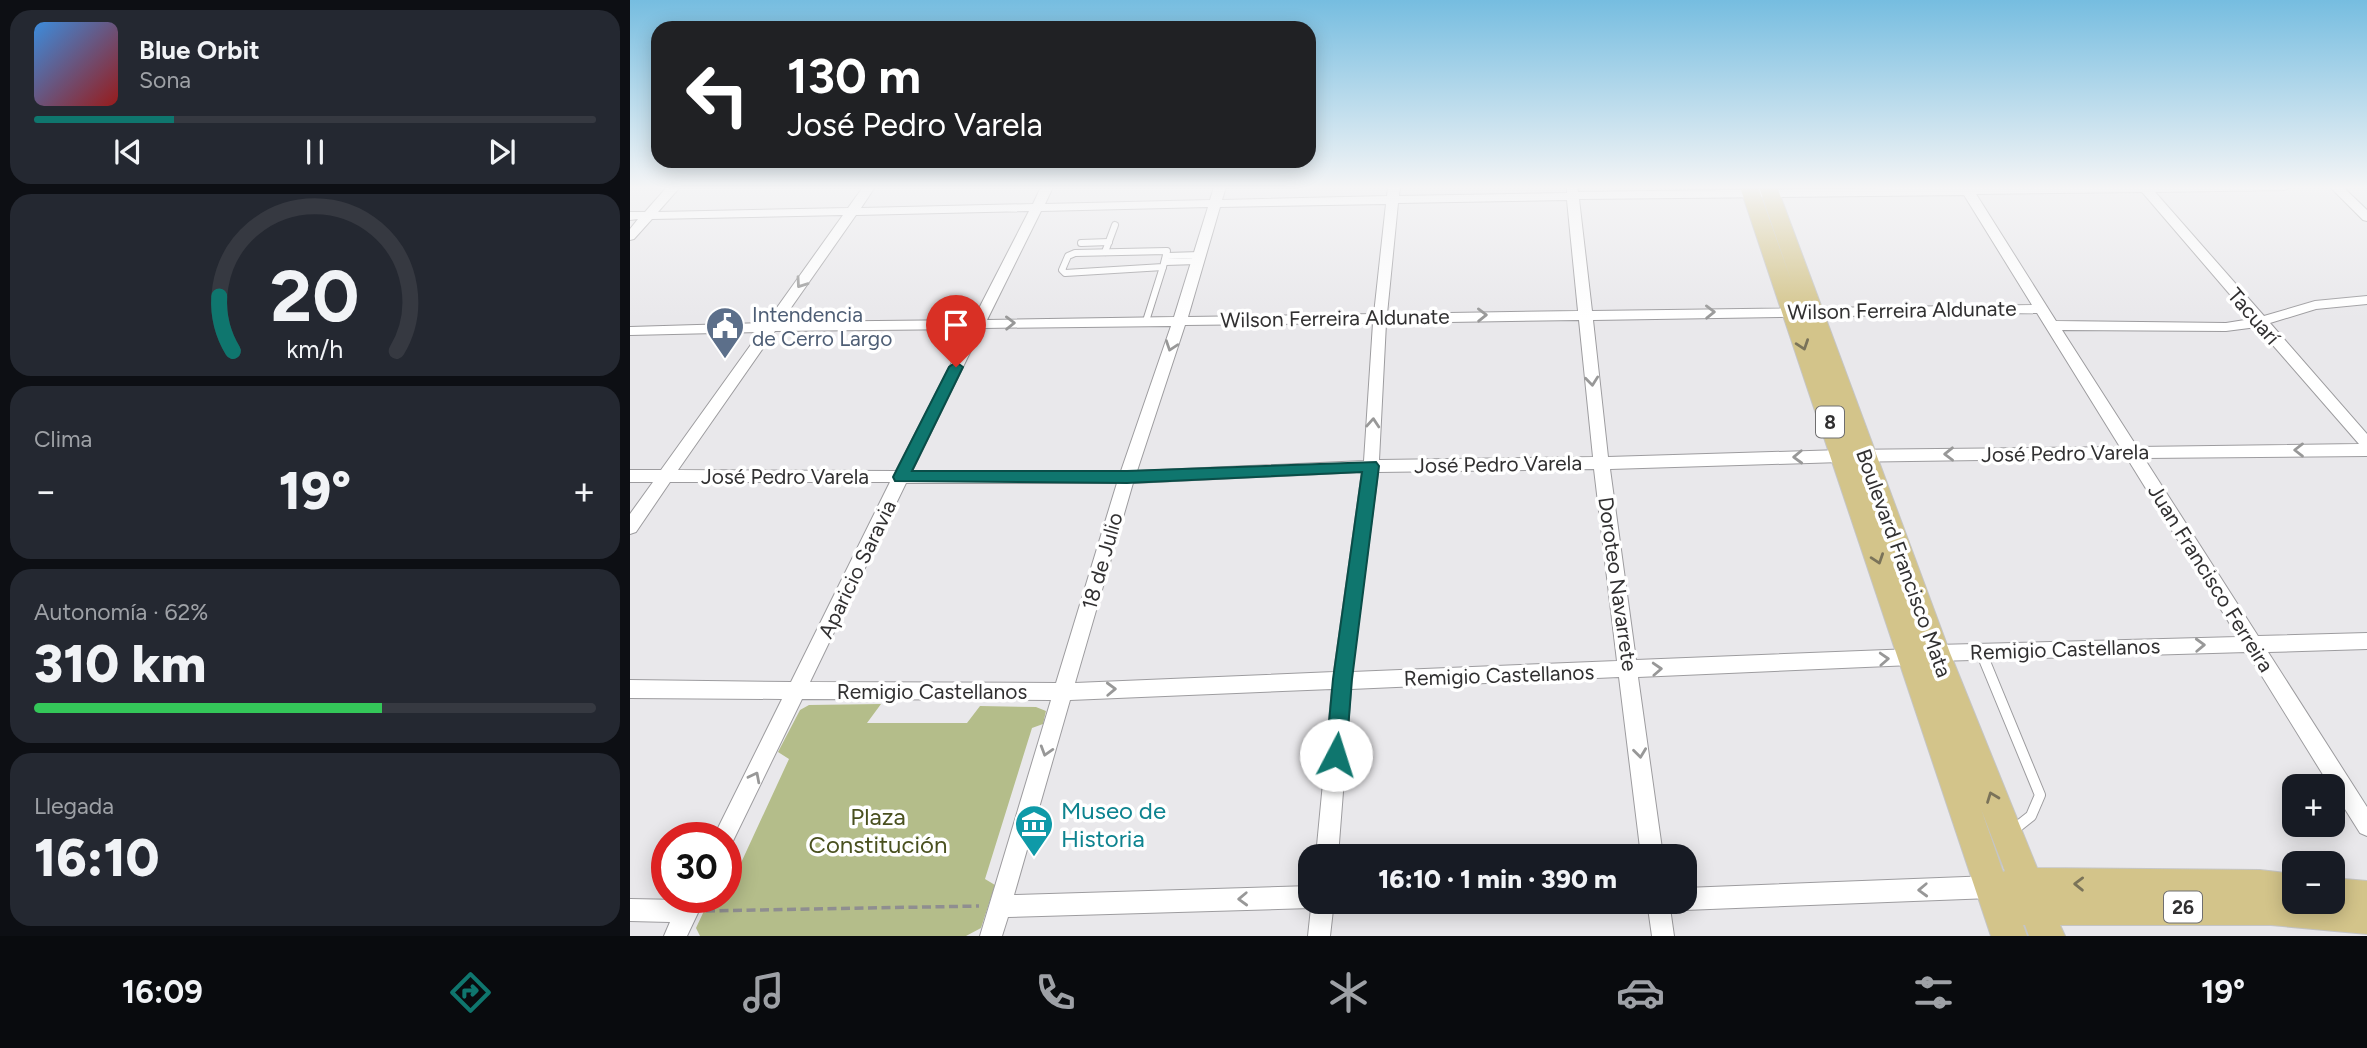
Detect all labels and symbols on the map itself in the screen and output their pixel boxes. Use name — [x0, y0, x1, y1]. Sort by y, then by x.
one-way arrow — [797, 275, 809, 288]
street label: Tacuarí — [2223, 283, 2286, 350]
pin — [926, 295, 986, 367]
street label: Wilson Ferreira Aldunate — [1787, 295, 2017, 325]
place label: Intendencia de Cerro Largo — [752, 302, 892, 351]
street label: Wilson Ferreira Aldunate — [1220, 303, 1450, 333]
one-way arrow — [1705, 304, 1715, 320]
public building icon: Intendencia de Cerro Largo — [704, 305, 746, 360]
one-way arrow — [1477, 308, 1488, 323]
one-way arrow — [1005, 315, 1015, 331]
one-way arrow — [1795, 338, 1809, 350]
one-way arrow — [1165, 340, 1179, 352]
one-way arrow — [1584, 376, 1599, 387]
road number: 8 — [1816, 406, 1844, 438]
one-way arrow — [1366, 417, 1381, 428]
street label: José Pedro Varela — [1981, 439, 2149, 467]
one-way arrow — [2293, 442, 2304, 458]
street label: Boulevard Francisco Mata — [1851, 445, 1957, 681]
one-way arrow — [1943, 446, 1954, 462]
one-way arrow — [1792, 449, 1803, 465]
street label: José Pedro Varela — [1414, 450, 1582, 478]
street label: José Pedro Varela — [701, 464, 869, 489]
street label: Juan Francisco Ferreira — [2143, 479, 2279, 677]
street label: Doroteo Navarrete — [1593, 495, 1643, 673]
street label: Aparicio Saravia — [813, 496, 901, 642]
street label: 18 de Julio — [1076, 510, 1128, 612]
one-way arrow — [1870, 553, 1884, 565]
street label: Remigio Castellanos — [1969, 633, 2161, 665]
one-way arrow — [2195, 638, 2206, 653]
one-way arrow — [1879, 651, 1890, 666]
street label: Remigio Castellanos — [1403, 659, 1595, 691]
one-way arrow — [1652, 662, 1663, 677]
street label: Remigio Castellanos — [837, 679, 1027, 704]
one-way arrow — [1106, 682, 1117, 697]
position arrow — [1299, 718, 1373, 792]
one-way arrow — [1040, 744, 1055, 756]
one-way arrow — [1632, 747, 1647, 759]
one-way arrow — [746, 772, 760, 784]
one-way arrow — [1986, 792, 2000, 804]
place label: Museo de Historia — [1061, 796, 1166, 853]
park label: Plaza Constitución — [809, 802, 947, 859]
museum icon: Museo de Historia — [1013, 803, 1055, 858]
speed limit sign: 30 — [651, 822, 742, 913]
one-way arrow — [2073, 877, 2084, 892]
one-way arrow — [1917, 882, 1928, 897]
one-way arrow — [1237, 891, 1247, 907]
road number: 26 — [2164, 892, 2202, 923]

